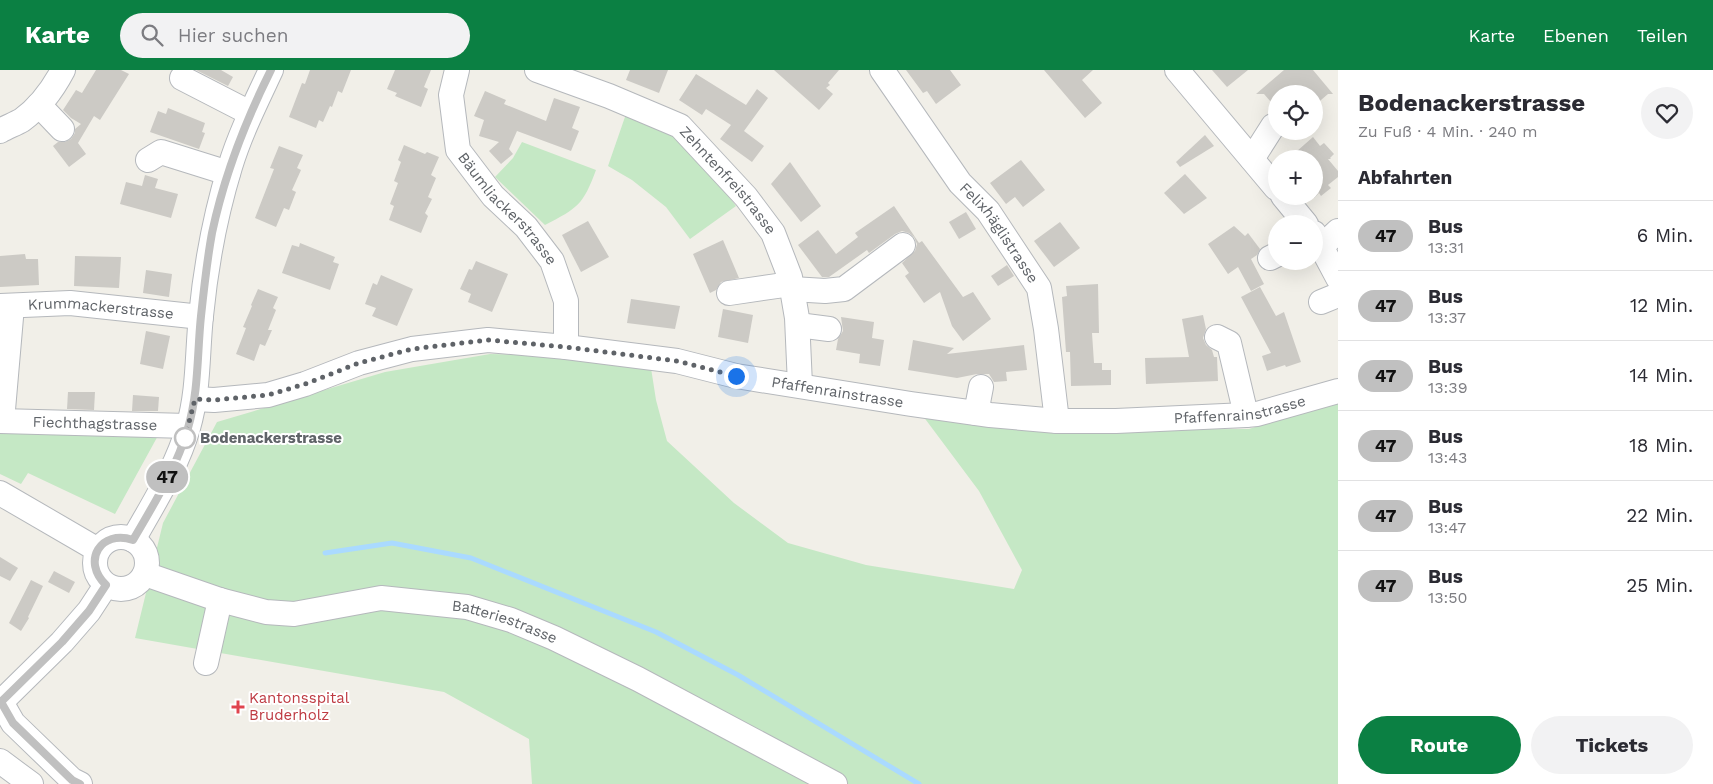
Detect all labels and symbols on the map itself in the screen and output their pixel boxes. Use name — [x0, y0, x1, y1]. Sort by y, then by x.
street label: Zehntenfreistrasse — [676, 122, 780, 238]
street label: Bäumliackerstrasse — [454, 149, 561, 268]
street label: Felixhäglistrasse — [956, 179, 1042, 287]
street label: Krummackerstrasse — [27, 294, 175, 323]
your location — [724, 364, 749, 389]
street label: Pfaffenrainstrasse — [770, 373, 905, 412]
street label: Pfaffenrainstrasse — [1173, 392, 1308, 427]
street label: Fiechthagstrasse — [32, 413, 157, 434]
marker: Bodenackerstrasse — [174, 427, 196, 449]
place label: Bodenackerstrasse — [200, 429, 342, 447]
line badge: 47 — [144, 461, 190, 493]
street label: Batteriestrasse — [451, 596, 560, 647]
place label: Kantonsspital Bruderholz — [249, 689, 350, 724]
marker: Kantonsspital Bruderholz — [231, 700, 245, 714]

